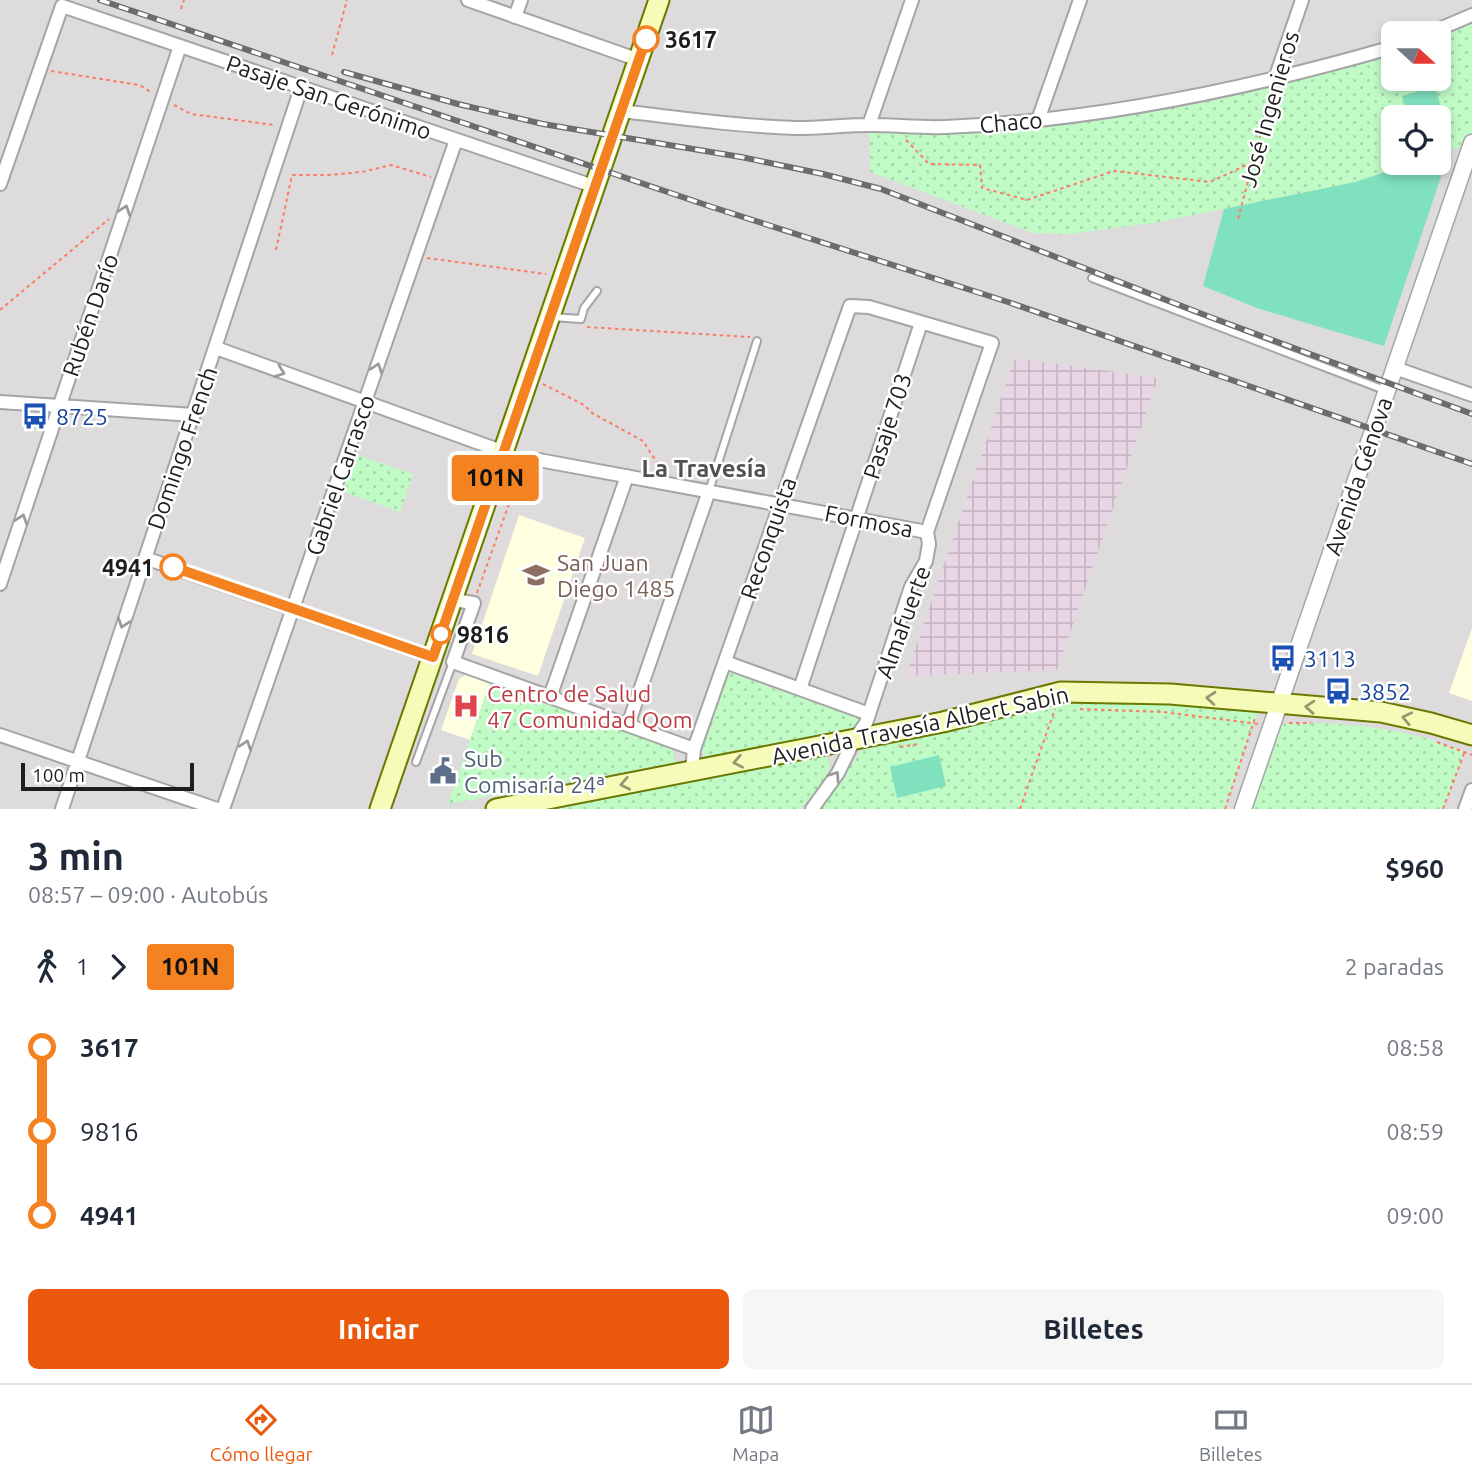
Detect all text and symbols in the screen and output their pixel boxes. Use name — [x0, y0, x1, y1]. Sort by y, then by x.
north arrow — [1381, 21, 1451, 91]
map controls — [1381, 21, 1451, 175]
marker: 3617 — [633, 26, 659, 52]
place label: 3617 — [665, 27, 717, 52]
street label: José Ingenieros — [1235, 28, 1303, 190]
street label: Pasaje San Gerónimo — [223, 50, 435, 144]
button: locate — [1381, 105, 1451, 175]
street label: Chaco — [978, 107, 1044, 137]
one-way arrow — [117, 204, 131, 217]
street label: Rubén Darío — [57, 250, 123, 380]
one-way arrow — [369, 362, 383, 374]
street label: Domingo French — [142, 363, 222, 533]
one-way arrow — [274, 364, 286, 378]
street label: Pasaje 703 — [858, 370, 916, 482]
street label: Gabriel Carrasco — [301, 391, 379, 559]
street label: Avenida Génova — [1319, 394, 1397, 558]
bus stop icon: 8725 — [20, 401, 50, 431]
place label: 8725 — [56, 404, 108, 429]
line badge: 101N — [446, 455, 544, 501]
district label: La Travesía — [642, 455, 767, 482]
text: 101N — [466, 464, 524, 491]
street label: Reconquista — [735, 474, 801, 602]
street label: Formosa — [823, 500, 915, 542]
one-way arrow — [14, 513, 28, 525]
place label: San Juan Diego 1485 — [557, 550, 675, 601]
marker: 4941 — [160, 554, 186, 580]
place label: 4941 — [102, 555, 154, 580]
school or university icon: San Juan Diego 1485 — [521, 560, 551, 590]
street label: Almafuerte — [871, 562, 935, 682]
one-way arrow — [117, 616, 131, 628]
place label: 9816 — [457, 622, 509, 647]
marker: 9816 — [431, 624, 451, 644]
bus stop icon: 3113 — [1268, 643, 1298, 673]
place label: 3113 — [1304, 646, 1356, 671]
bus stop icon: 3852 — [1323, 676, 1353, 706]
place label: 3852 — [1359, 679, 1411, 704]
place label: Centro de Salud 47 Comunidad Qom — [487, 681, 693, 732]
street label: Avenida Travesía Albert Sabin — [769, 681, 1071, 769]
one-way arrow — [1205, 690, 1217, 705]
hospital icon: Centro de Salud 47 Comunidad Qom — [451, 691, 481, 721]
one-way arrow — [1304, 700, 1315, 715]
one-way arrow — [1401, 711, 1413, 726]
one-way arrow — [238, 739, 252, 751]
place label: Sub Comisaría 24ª — [464, 746, 605, 797]
one-way arrow — [733, 754, 744, 769]
public building icon: Sub Comisaría 24ª — [428, 756, 458, 786]
scale bar — [21, 760, 194, 792]
text: 100 m — [32, 764, 85, 786]
one-way arrow — [827, 771, 839, 784]
one-way arrow — [619, 776, 631, 791]
text: 3 min — [28, 835, 124, 877]
text: $960 — [1385, 854, 1444, 883]
text: 08:57 – 09:00 · Autobús — [28, 882, 268, 907]
icon: walk — [28, 948, 66, 986]
icon: forward — [99, 948, 137, 986]
text: 101N — [161, 953, 220, 980]
text: 1 — [76, 954, 89, 979]
text: 2 paradas — [1345, 954, 1444, 979]
text: 3617 — [80, 1033, 139, 1062]
text: 08:58 — [1386, 1035, 1444, 1060]
text: 9816 — [80, 1117, 139, 1146]
text: 08:59 — [1386, 1119, 1444, 1144]
text: 4941 — [80, 1201, 139, 1230]
text: 09:00 — [1386, 1203, 1444, 1228]
button: Iniciar — [28, 1289, 729, 1369]
button: Billetes — [743, 1289, 1444, 1369]
tab: Cómo llegar — [210, 1401, 313, 1465]
tab: Mapa — [732, 1401, 779, 1465]
tab: Billetes — [1199, 1401, 1262, 1465]

